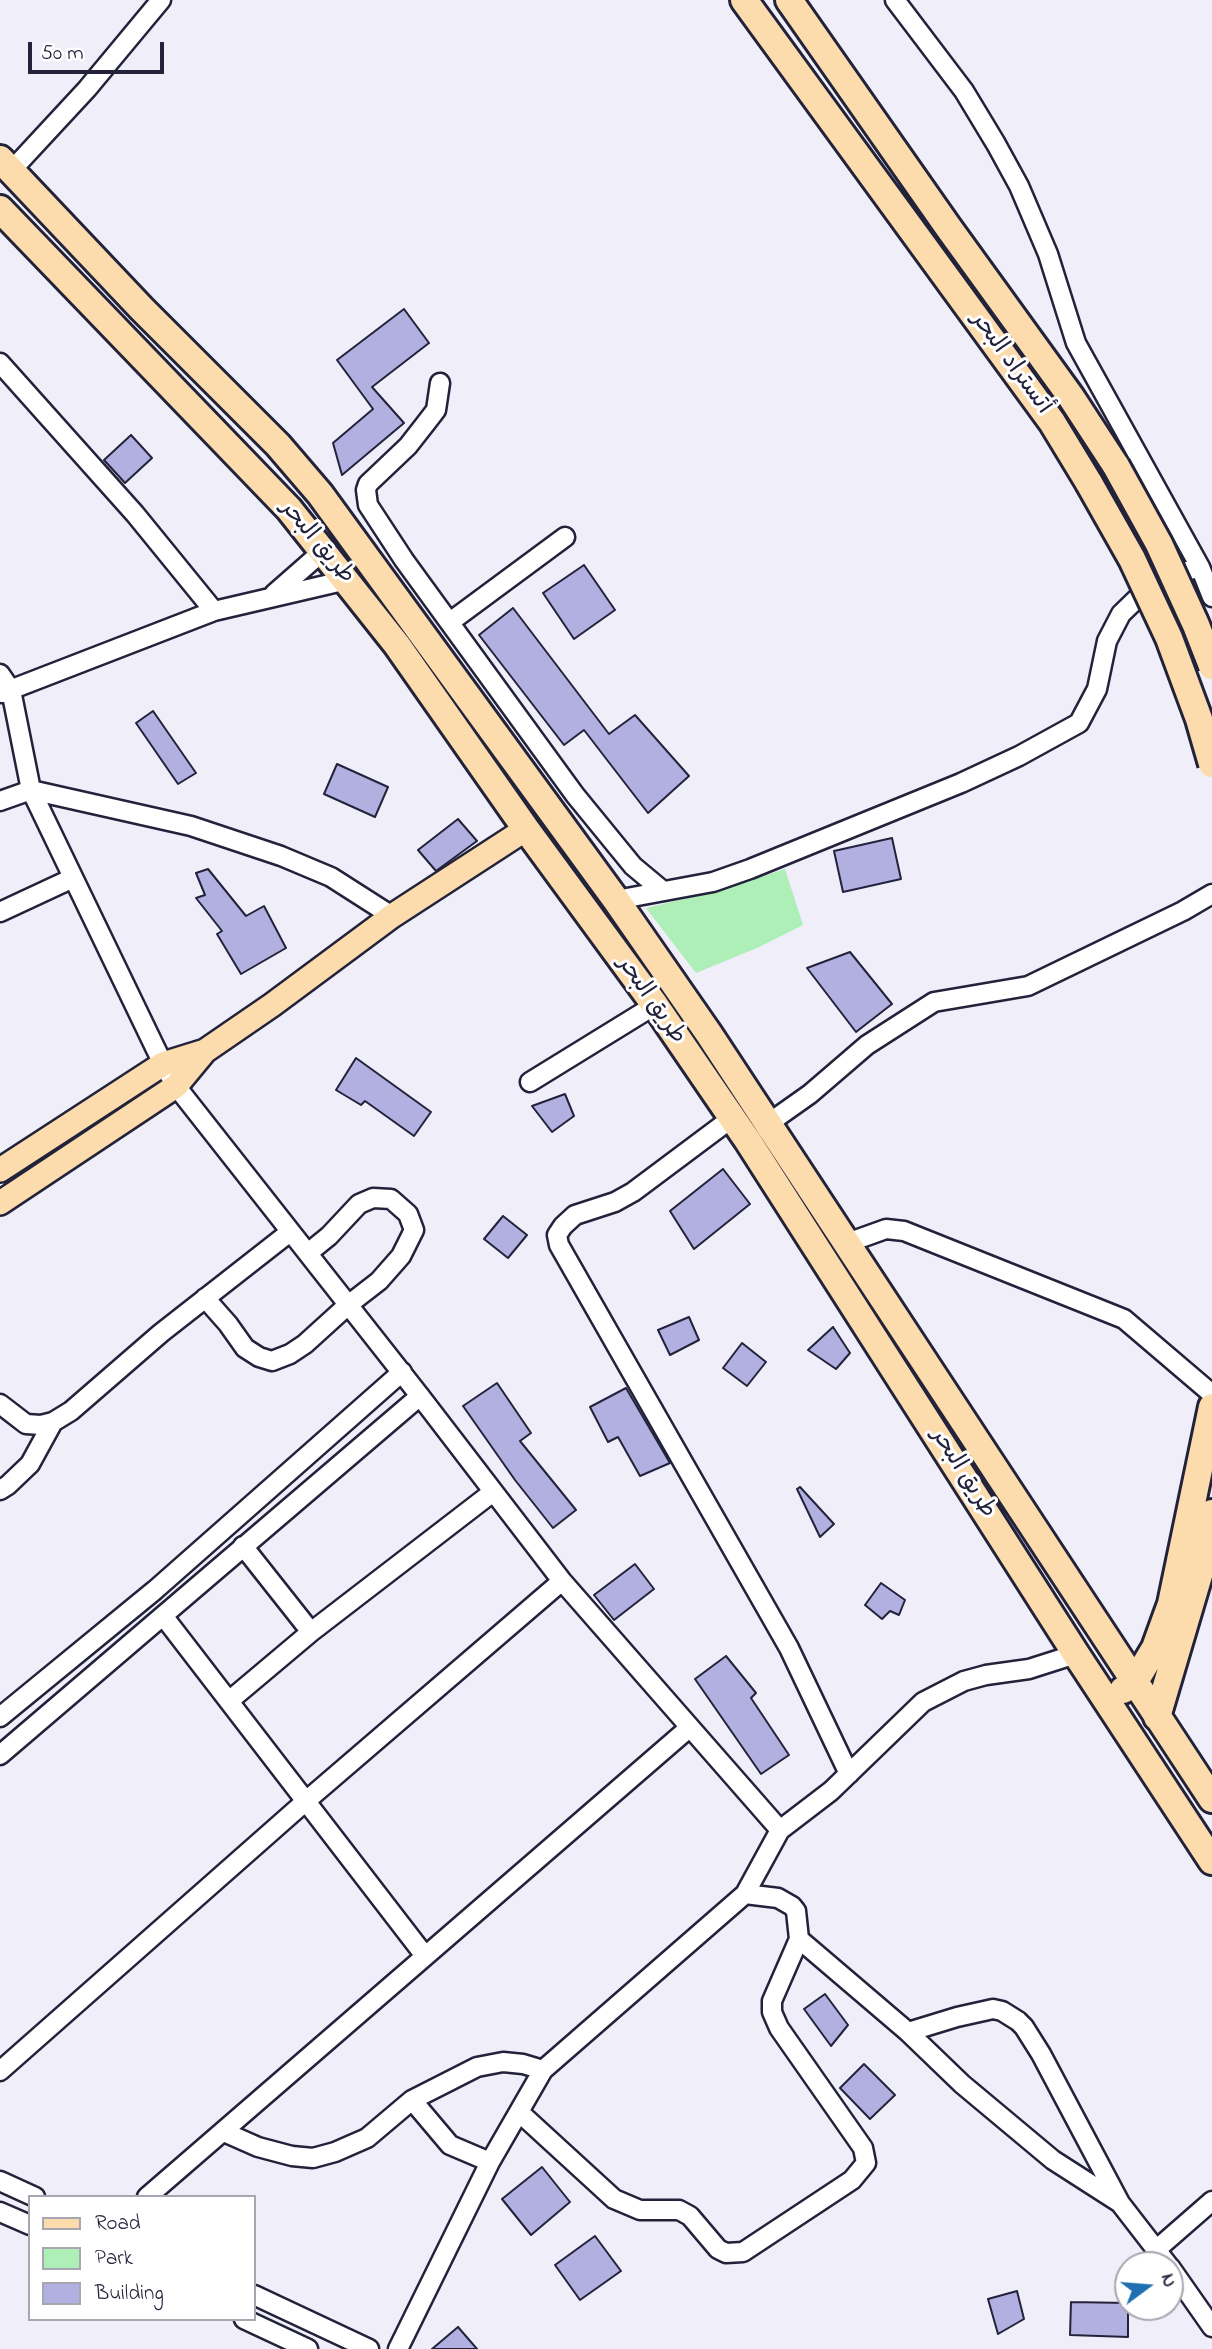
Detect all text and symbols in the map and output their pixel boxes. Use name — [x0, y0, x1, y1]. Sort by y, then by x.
scale bar — [32, 28, 168, 72]
text: 50 m — [41, 39, 84, 69]
street label: أتستراد البحر — [963, 307, 1057, 421]
street label: طريق البحر — [272, 495, 360, 591]
street label: طريق البحر — [609, 951, 691, 1051]
street label: طريق البحر — [923, 1423, 1001, 1525]
legend — [28, 2195, 256, 2321]
text: Road — [95, 2209, 141, 2239]
text: Park — [95, 2244, 133, 2274]
north arrow — [1114, 2251, 1184, 2321]
text: N — [1153, 2271, 1182, 2291]
text: Building — [95, 2279, 164, 2309]

